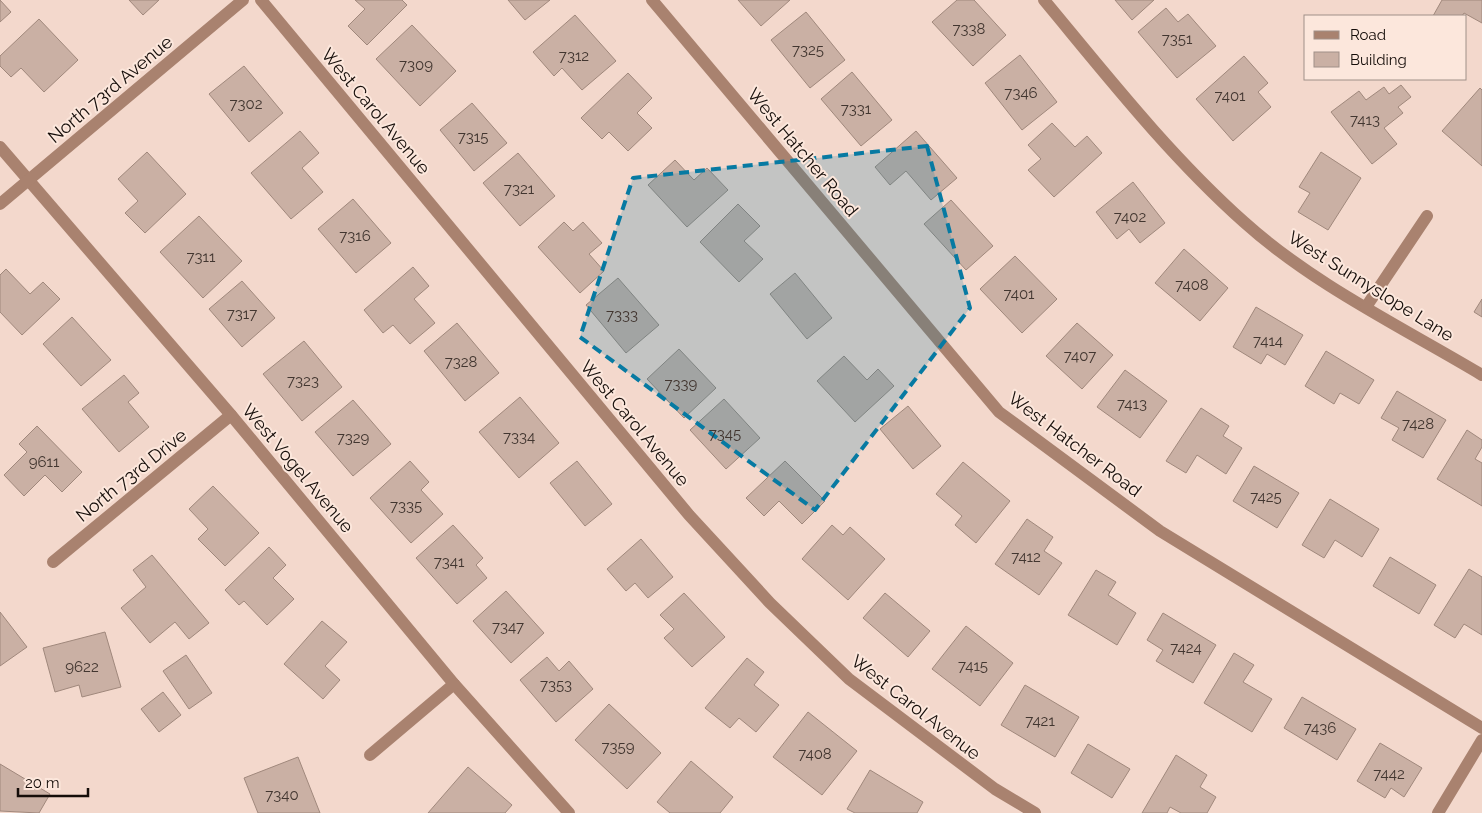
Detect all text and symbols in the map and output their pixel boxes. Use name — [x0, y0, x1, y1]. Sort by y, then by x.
legend — [1304, 15, 1467, 80]
house number: 7338 — [953, 20, 986, 38]
text: Road — [1350, 26, 1386, 44]
house number: 7351 — [1162, 30, 1193, 48]
street label: North 73rd Avenue — [44, 31, 177, 147]
house number: 7325 — [792, 41, 824, 59]
street label: West Carol Avenue — [317, 44, 435, 179]
house number: 7312 — [559, 47, 589, 65]
text: Building — [1350, 51, 1407, 69]
house number: 7309 — [399, 56, 433, 74]
street label: West Hatcher Road — [743, 84, 863, 220]
house number: 7346 — [1004, 84, 1038, 102]
house number: 7401 — [1214, 87, 1246, 105]
house number: 7302 — [229, 95, 263, 113]
house number: 7331 — [841, 100, 872, 118]
house number: 7413 — [1350, 111, 1380, 129]
house number: 7315 — [458, 128, 488, 146]
house number: 7321 — [504, 180, 535, 198]
house number: 7402 — [1114, 208, 1146, 226]
street label: West Sunnyslope Lane — [1284, 226, 1458, 346]
house number: 7316 — [339, 227, 371, 245]
house number: 7311 — [187, 248, 216, 266]
house number: 7408 — [1175, 276, 1209, 294]
house number: 7401 — [1003, 285, 1035, 303]
house number: 7317 — [227, 305, 257, 323]
house number: 7333 — [606, 306, 638, 324]
house number: 7414 — [1253, 332, 1283, 350]
house number: 7407 — [1064, 347, 1096, 365]
house number: 7328 — [445, 353, 477, 371]
street label: West Carol Avenue — [576, 356, 694, 491]
house number: 7323 — [287, 372, 319, 390]
house number: 7339 — [665, 375, 698, 393]
street label: West Hatcher Road — [1004, 387, 1146, 501]
house number: 7413 — [1117, 395, 1147, 413]
street label: West Vogel Avenue — [238, 399, 358, 537]
house number: 7428 — [1402, 415, 1434, 433]
street label: North 73rd Drive — [72, 424, 191, 526]
house number: 7345 — [709, 425, 741, 443]
house number: 7334 — [503, 428, 535, 446]
house number: 7329 — [337, 429, 370, 447]
house number: 9611 — [29, 453, 60, 471]
house number: 7425 — [1250, 488, 1282, 506]
house number: 7335 — [390, 497, 422, 515]
house number: 7412 — [1011, 548, 1041, 566]
house number: 7341 — [434, 553, 465, 571]
house number: 7347 — [492, 618, 524, 636]
house number: 7424 — [1170, 639, 1202, 657]
street label: West Carol Avenue — [847, 650, 985, 764]
house number: 7415 — [958, 657, 988, 675]
house number: 9622 — [65, 658, 99, 676]
house number: 7353 — [540, 676, 572, 694]
house number: 7421 — [1025, 712, 1055, 730]
house number: 7436 — [1304, 719, 1336, 737]
house number: 7359 — [601, 738, 635, 756]
house number: 7408 — [798, 745, 832, 763]
house number: 7442 — [1373, 765, 1405, 783]
scale bar — [18, 766, 88, 798]
text: 20 m — [25, 774, 60, 792]
house number: 7340 — [265, 786, 299, 804]

